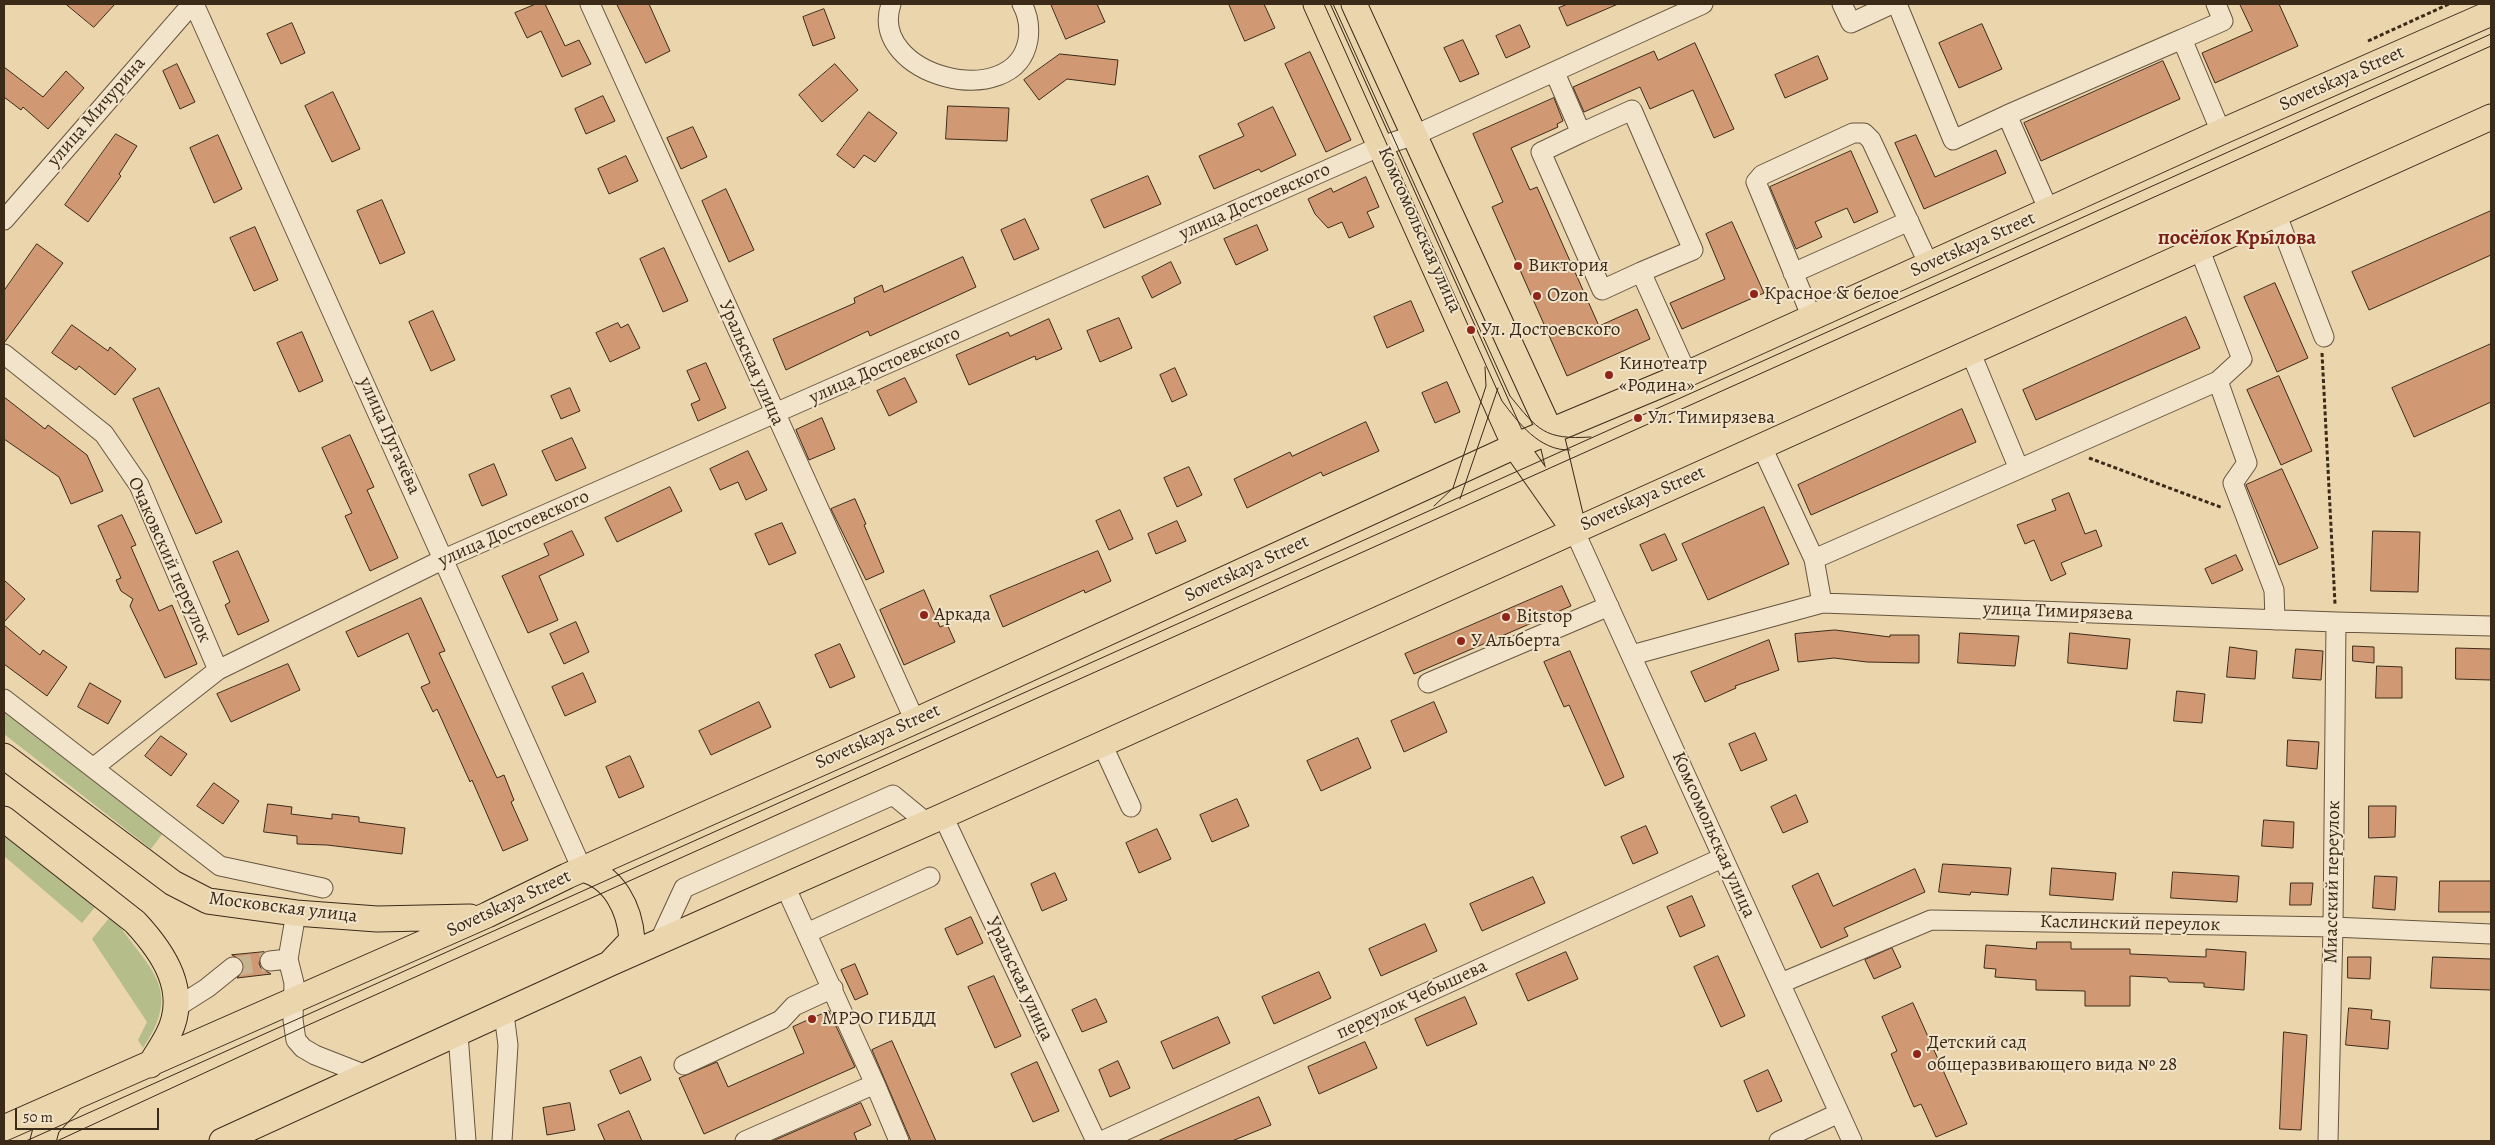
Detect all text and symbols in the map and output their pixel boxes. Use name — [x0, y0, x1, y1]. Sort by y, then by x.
street label: Sovetskaya Street — [2276, 41, 2408, 117]
street label: улица Мичурина — [43, 52, 151, 172]
street label: Комсомольская улица — [1372, 143, 1466, 317]
street label: улица Достоевского — [1176, 158, 1334, 246]
street label: Sovetskaya Street — [1907, 207, 2039, 283]
district label: посёлок Крылова — [2158, 226, 2316, 252]
place label: Виктория — [1528, 255, 1609, 277]
marker: Виктория — [1512, 260, 1524, 272]
place label: Красное & белое — [1764, 283, 1899, 305]
place label: Ozon — [1547, 285, 1589, 307]
marker: Красное & белое — [1748, 288, 1760, 300]
marker: Ozon — [1531, 290, 1543, 302]
street label: Уральская улица — [713, 297, 789, 429]
place label: Ул. Достоевского — [1481, 319, 1620, 341]
street label: улица Достоевского — [806, 322, 964, 410]
marker: Ул. Достоевского — [1465, 324, 1477, 336]
place label: Кинотеатр «Родина» — [1619, 353, 1707, 397]
marker: Кинотеатр «Родина» — [1603, 369, 1615, 381]
street label: улица Пугачёва — [353, 374, 425, 498]
place label: Ул. Тимирязева — [1648, 407, 1775, 429]
marker: Ул. Тимирязева — [1632, 412, 1644, 424]
street label: Sovetskaya Street — [1577, 461, 1709, 537]
street label: Очаковский переулок — [122, 474, 216, 646]
street label: улица Достоевского — [435, 485, 593, 573]
street label: Sovetskaya Street — [1181, 530, 1313, 608]
street label: улица Тимирязева — [1982, 598, 2134, 626]
place label: Аркада — [934, 604, 991, 626]
place label: Bitstop — [1516, 606, 1572, 628]
marker: Аркада — [918, 609, 930, 621]
marker: Bitstop — [1500, 611, 1512, 623]
place label: У Альберта — [1471, 630, 1560, 652]
marker: У Альберта — [1455, 635, 1467, 647]
street label: Sovetskaya Street — [812, 699, 944, 775]
street label: Комсомольская улица — [1666, 748, 1760, 922]
street label: Миасский переулок — [2320, 800, 2346, 964]
street label: Sovetskaya Street — [443, 865, 575, 943]
street label: Московская улица — [207, 888, 359, 928]
street label: Каслинский переулок — [2040, 911, 2220, 937]
street label: Уральская улица — [980, 913, 1058, 1045]
street label: переулок Чебышева — [1333, 955, 1491, 1045]
place label: МРЭО ГИБДД — [822, 1008, 936, 1030]
marker: МРЭО ГИБДД — [806, 1013, 818, 1025]
place label: Детский сад общеразвивающего вида № 28 — [1927, 1032, 2177, 1076]
marker: Детский сад общеразвивающего вида № 28 — [1911, 1048, 1923, 1060]
scale bar — [18, 1098, 161, 1130]
text: 50 m — [23, 1107, 53, 1127]

